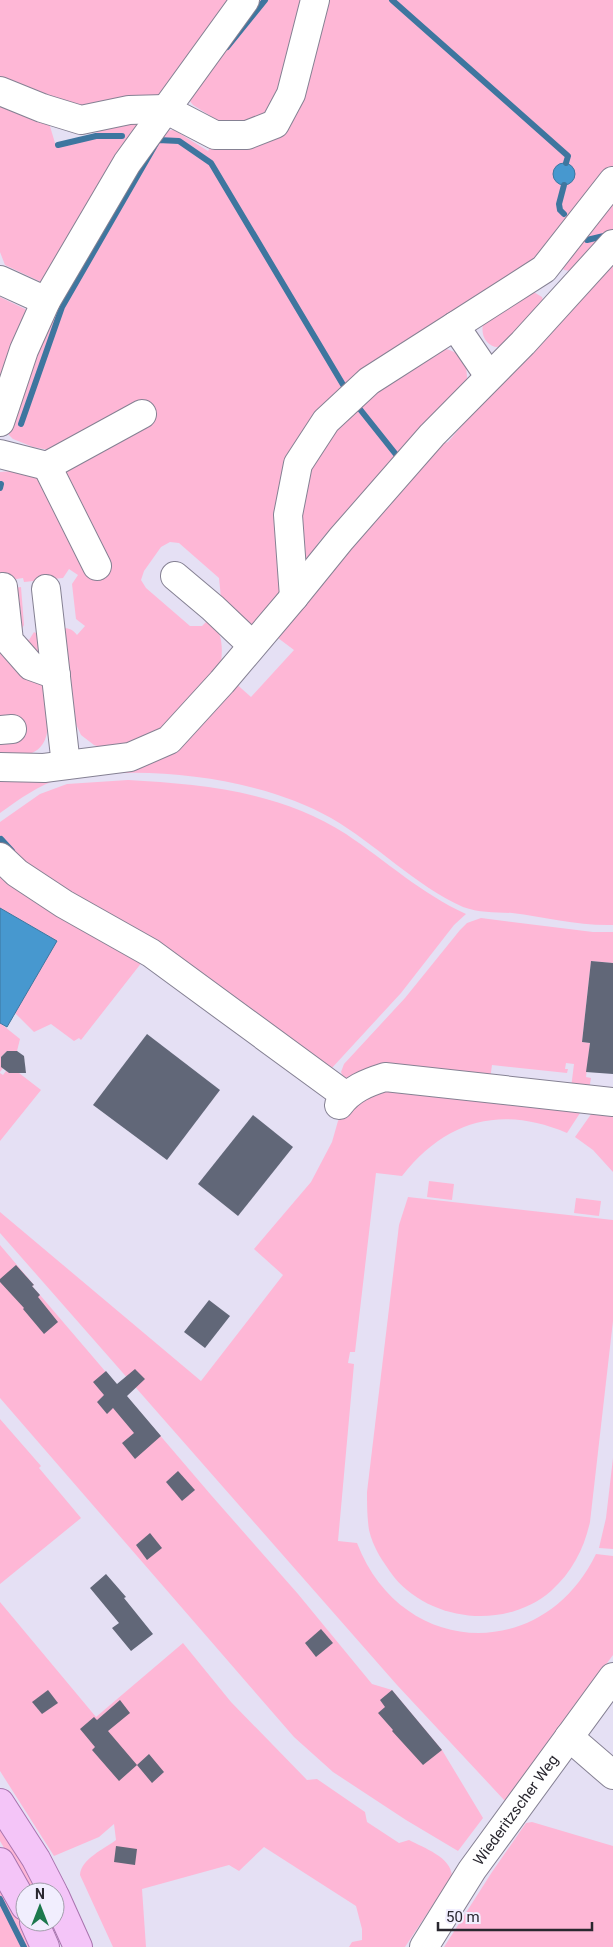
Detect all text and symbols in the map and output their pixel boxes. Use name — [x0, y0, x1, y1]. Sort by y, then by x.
street label: Wiederitzscher Weg — [469, 1751, 562, 1869]
north arrow — [15, 1882, 65, 1932]
text: N — [35, 1886, 45, 1902]
scale bar — [438, 1900, 592, 1932]
text: 50 m — [446, 1908, 480, 1926]

